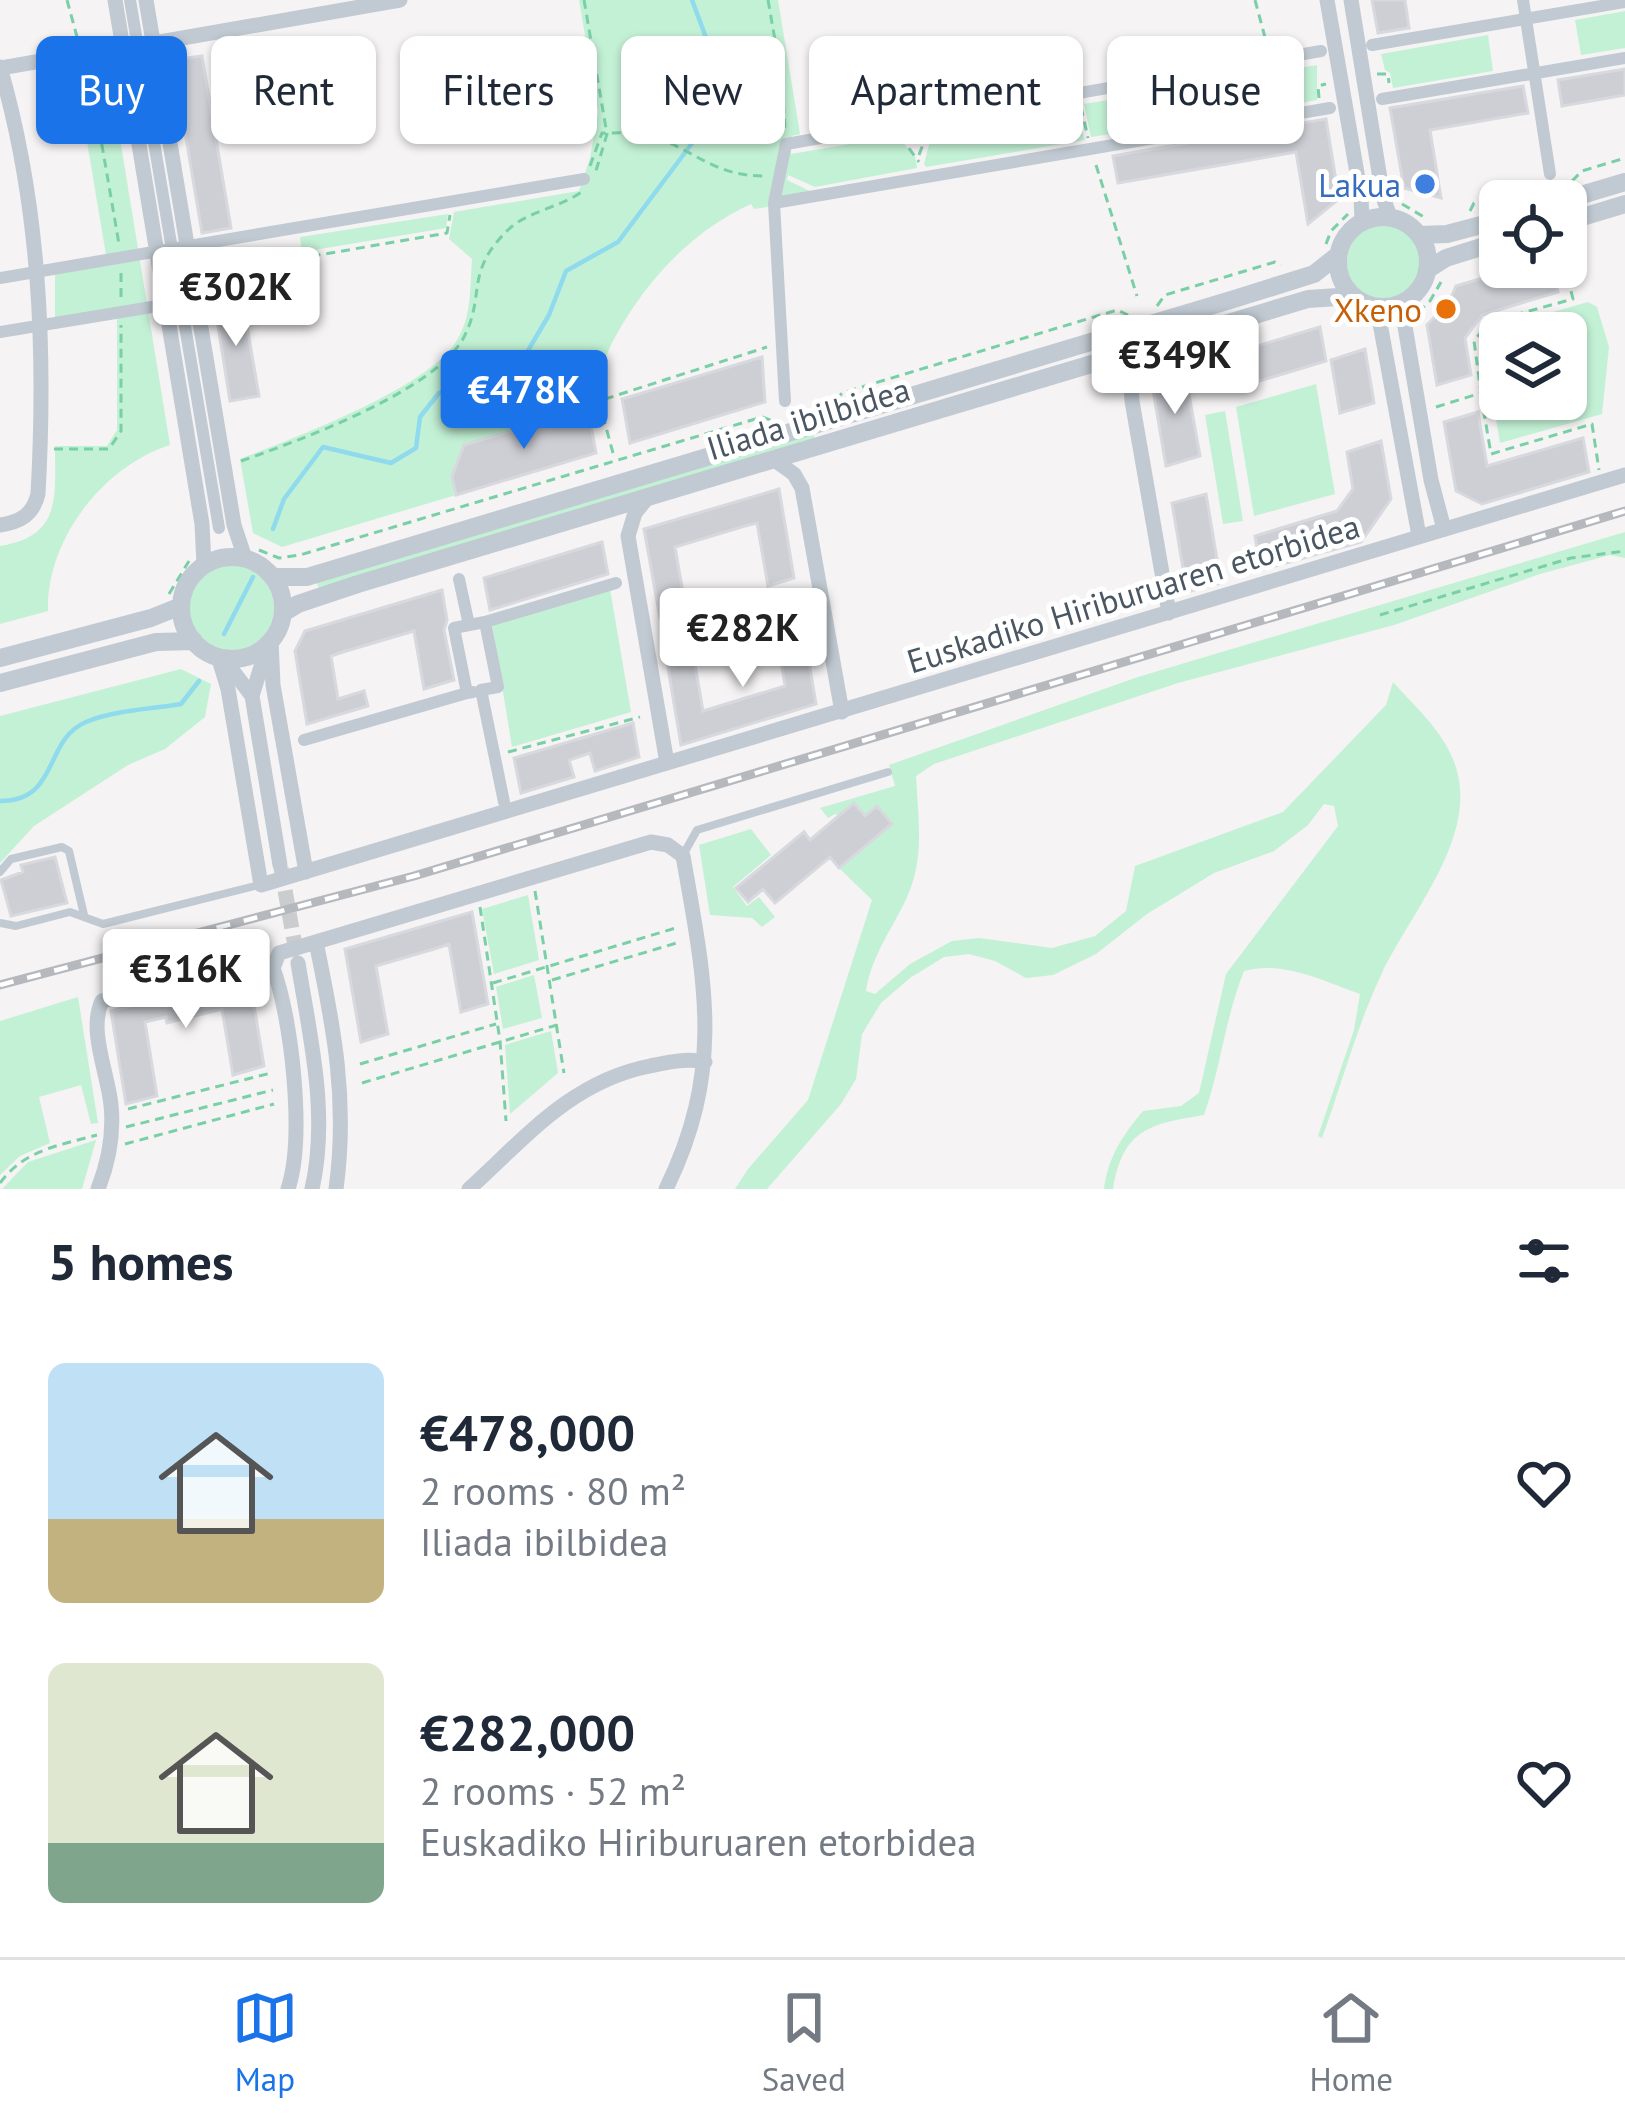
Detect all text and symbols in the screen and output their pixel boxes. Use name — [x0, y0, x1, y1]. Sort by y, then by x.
chip: Buy — [36, 36, 187, 144]
chip: Rent — [211, 36, 376, 144]
chip: Filters — [400, 36, 597, 144]
chip: New — [621, 36, 785, 144]
chip: Apartment — [809, 36, 1083, 144]
chip: House — [1107, 36, 1304, 144]
place label: Lakua — [1318, 163, 1401, 206]
marker: Lakua — [1412, 171, 1438, 197]
map controls — [1479, 180, 1587, 420]
button: locate — [1479, 180, 1587, 288]
pin: €302K — [152, 247, 320, 349]
text: €302K — [180, 260, 292, 311]
place label: Xkeno — [1334, 288, 1422, 331]
marker: Xkeno — [1433, 296, 1459, 322]
button: layers — [1479, 312, 1587, 420]
pin: €349K — [1091, 315, 1259, 417]
text: €349K — [1119, 328, 1231, 379]
pin: €478K — [440, 350, 608, 452]
text: €478K — [468, 363, 580, 414]
street label: Iliada ibilbidea — [701, 367, 915, 469]
street label: Euskadiko Hiriburuaren etorbidea — [901, 504, 1365, 682]
pin: €282K — [659, 588, 827, 690]
text: €282K — [687, 601, 799, 652]
pin: €316K — [102, 929, 270, 1031]
text: €316K — [130, 942, 242, 993]
text: 5 homes — [48, 1228, 234, 1294]
icon: filters — [1511, 1228, 1577, 1294]
text: €478,000 — [420, 1399, 635, 1465]
icon: home — [144, 1411, 288, 1555]
icon: heart — [1511, 1450, 1577, 1516]
text: 2 rooms · 80 m² — [420, 1465, 686, 1516]
text: Iliada ibilbidea — [420, 1516, 668, 1567]
text: €282,000 — [420, 1699, 635, 1765]
icon: home — [144, 1711, 288, 1855]
icon: heart — [1511, 1750, 1577, 1816]
text: 2 rooms · 52 m² — [420, 1765, 686, 1816]
text: Euskadiko Hiriburuaren etorbidea — [420, 1816, 977, 1867]
tab: Map — [232, 1985, 298, 2100]
tab: Saved — [762, 1985, 846, 2100]
tab: Home — [1310, 1985, 1393, 2100]

